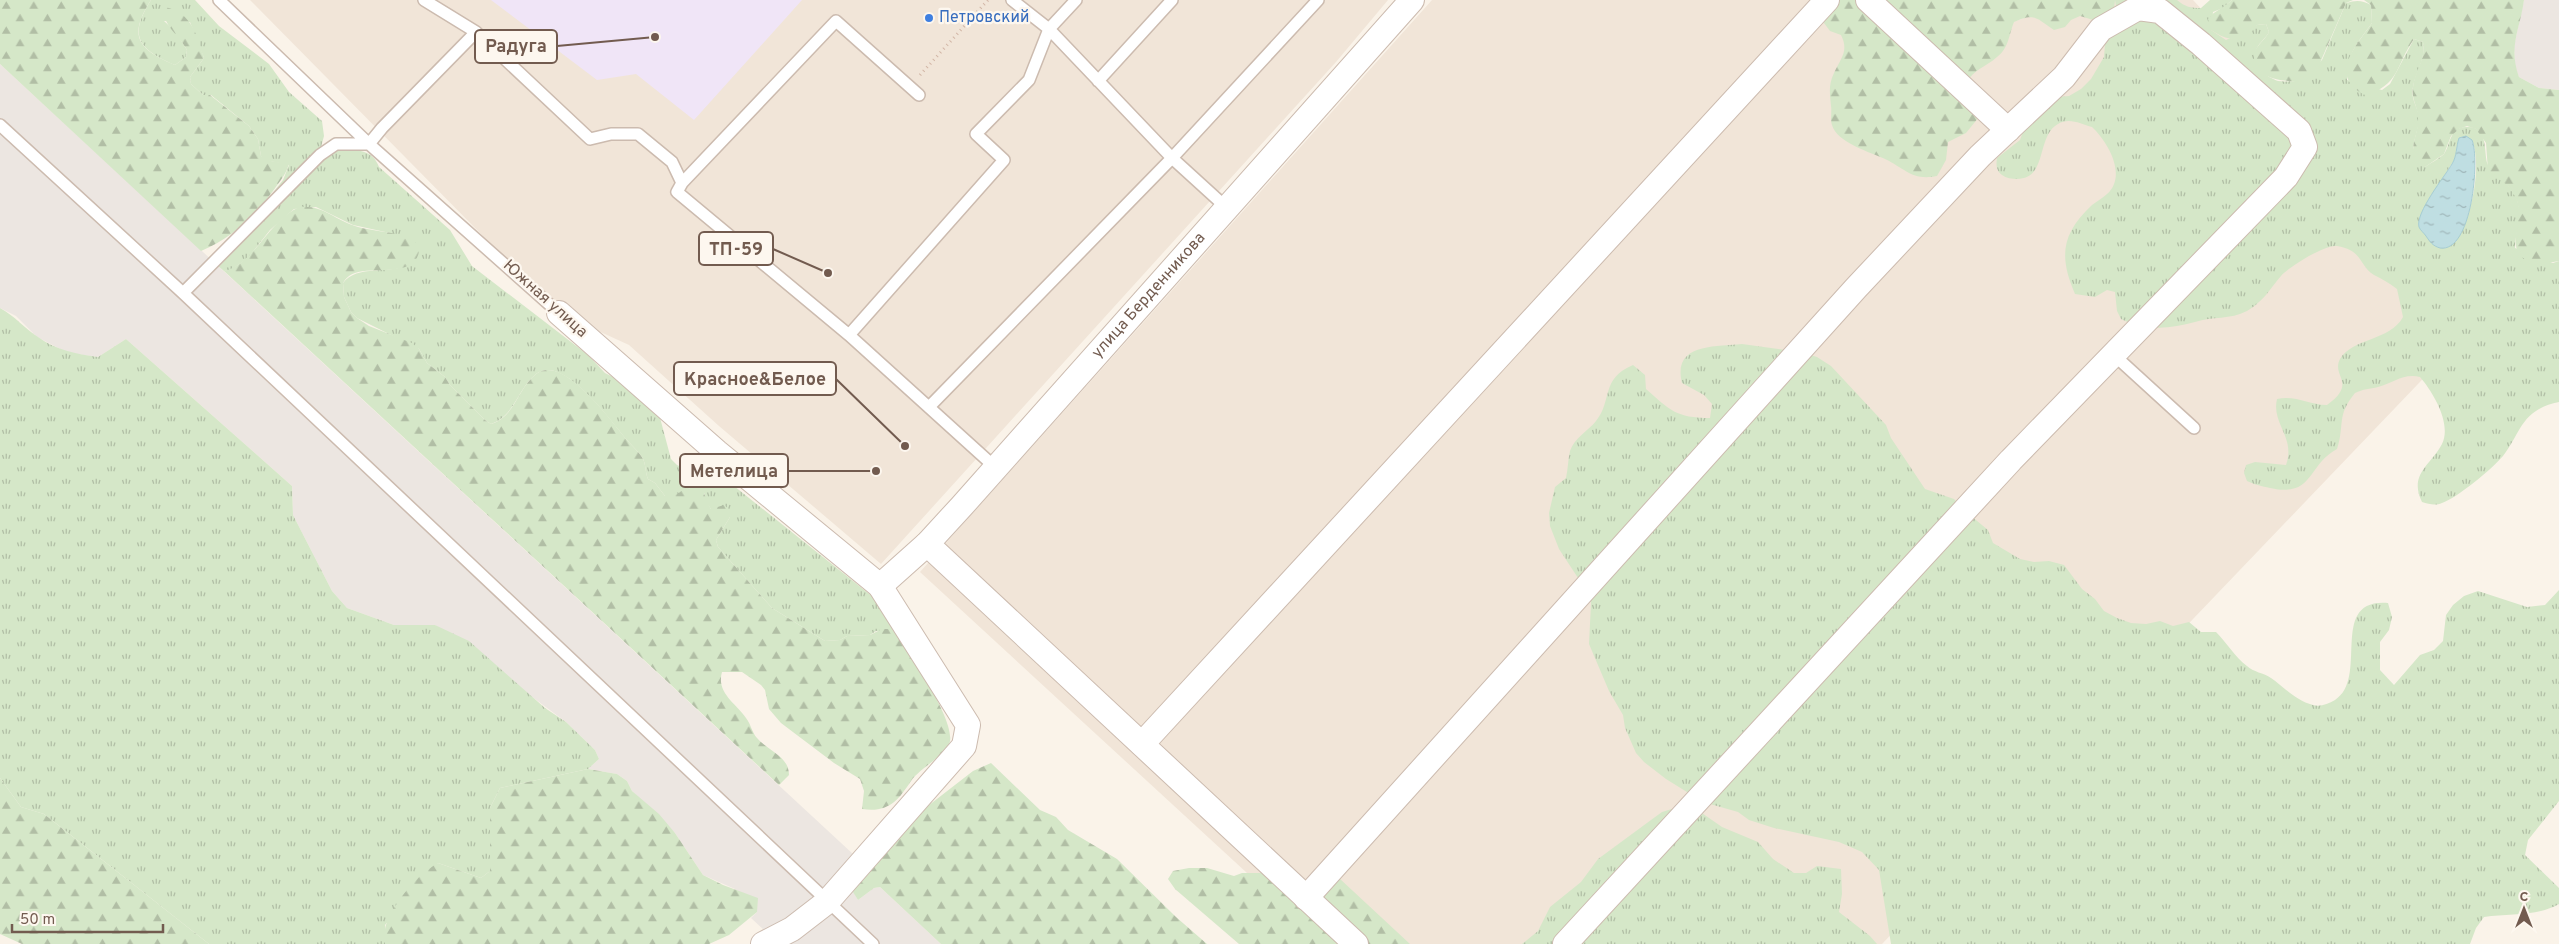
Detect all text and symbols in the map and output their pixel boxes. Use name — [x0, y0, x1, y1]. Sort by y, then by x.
place label: Петровский — [939, 8, 1029, 28]
marker: Петровский — [923, 12, 935, 24]
callout: Радуга — [475, 30, 557, 63]
text: Радуга — [485, 36, 547, 59]
street label: улица Берденникова — [1088, 229, 1210, 363]
callout: ТП-59 — [699, 232, 773, 265]
text: ТП-59 — [709, 239, 763, 262]
street label: Южная улица — [499, 256, 591, 342]
callout: Красное&Белое — [674, 362, 836, 395]
text: Красное&Белое — [684, 369, 826, 392]
callout: Метелица — [680, 454, 788, 487]
text: Метелица — [690, 461, 778, 484]
north arrow — [2499, 884, 2549, 934]
text: С — [2520, 889, 2529, 906]
scale bar — [12, 902, 164, 934]
text: 50 m — [20, 911, 55, 930]

